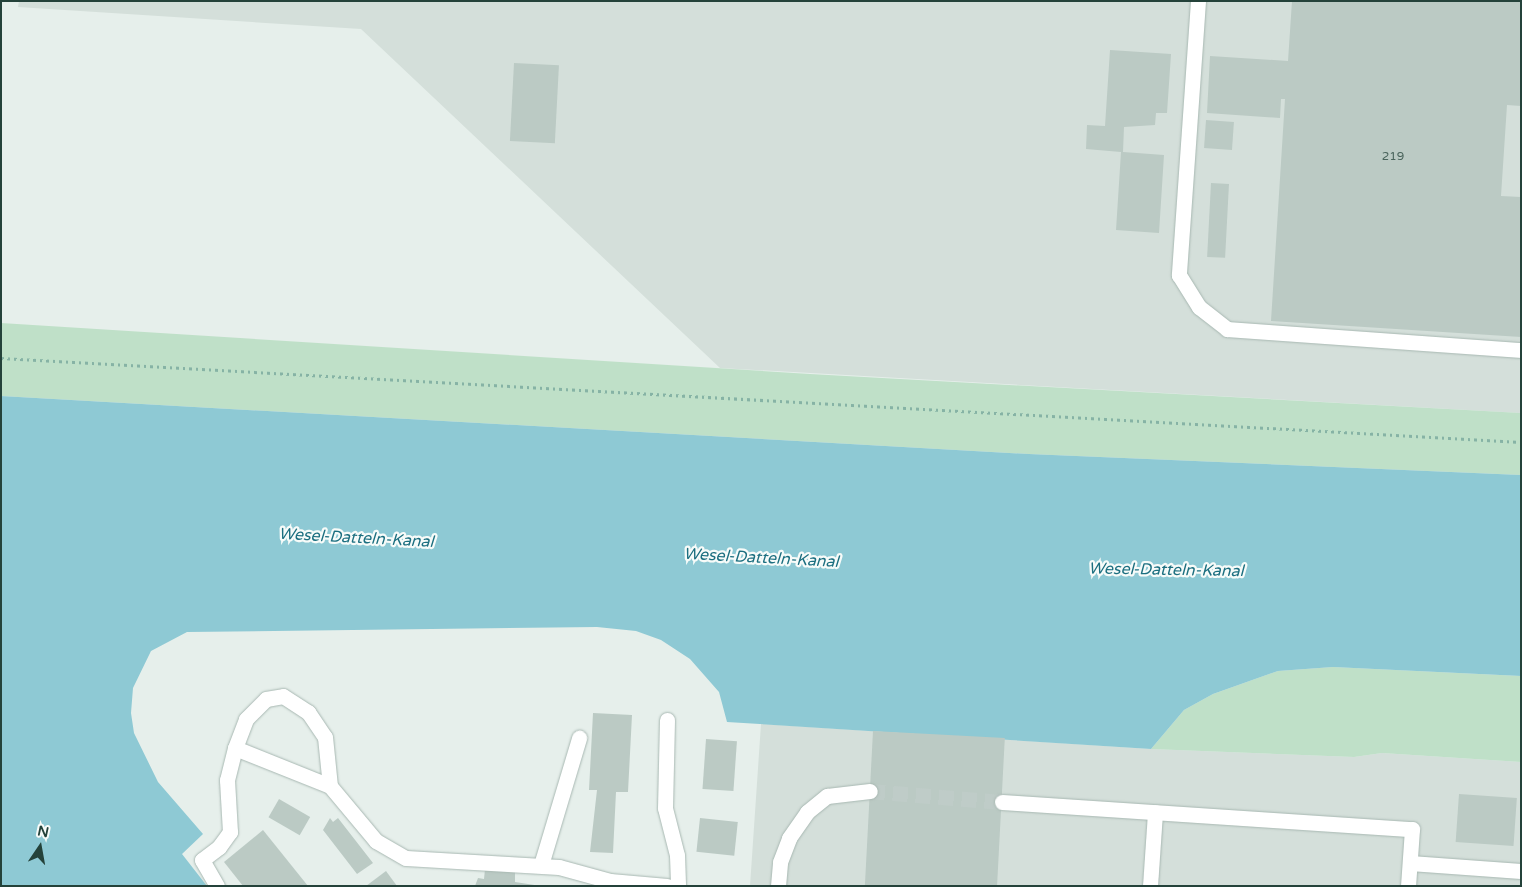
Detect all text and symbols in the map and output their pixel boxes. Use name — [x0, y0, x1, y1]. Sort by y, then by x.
house number: 219 — [1382, 150, 1404, 164]
water label: Wesel-Datteln-Kanal — [278, 524, 434, 552]
water label: Wesel-Datteln-Kanal — [683, 544, 839, 572]
water label: Wesel-Datteln-Kanal — [1088, 559, 1244, 581]
north arrow — [15, 822, 65, 872]
text: N — [36, 822, 50, 841]

